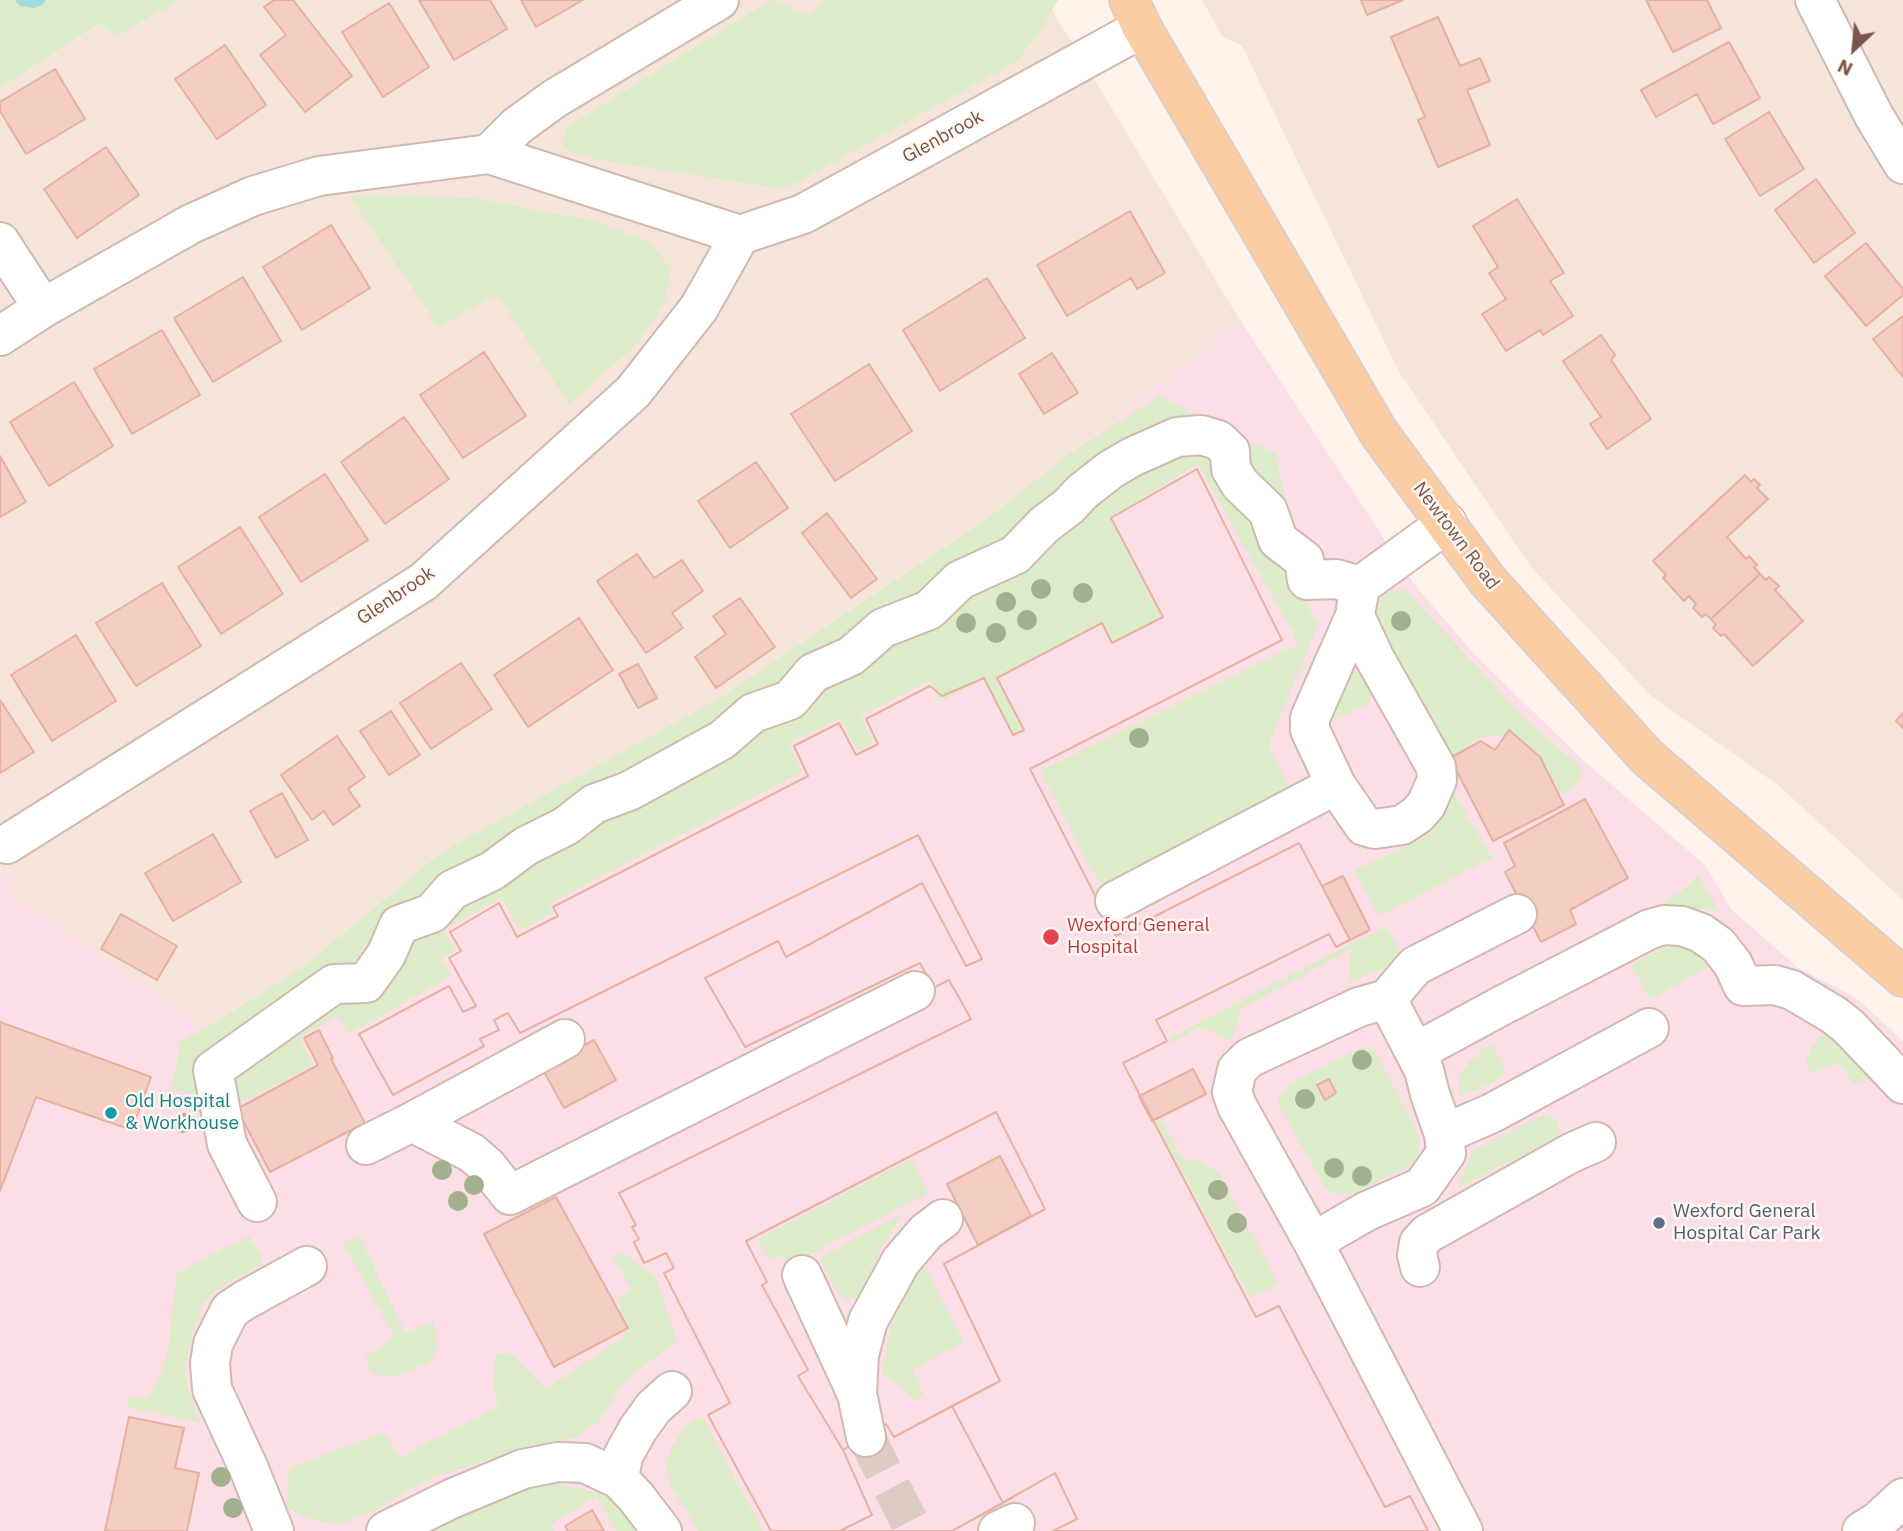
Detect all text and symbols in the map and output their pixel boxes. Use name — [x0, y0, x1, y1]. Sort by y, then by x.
north arrow — [1819, 14, 1889, 84]
text: N — [1833, 54, 1856, 82]
street label: Glenbrook — [899, 106, 987, 168]
street label: Newtown Road — [1408, 478, 1504, 594]
street label: Glenbrook — [353, 562, 439, 630]
place label: Wexford General Hospital — [1067, 915, 1210, 959]
marker: Wexford General Hospital — [1041, 927, 1061, 947]
place label: Old Hospital & Workhouse — [125, 1091, 239, 1135]
marker: Old Hospital & Workhouse — [103, 1105, 119, 1121]
place label: Wexford General Hospital Car Park — [1673, 1201, 1820, 1245]
marker: Wexford General Hospital Car Park — [1651, 1215, 1667, 1231]

